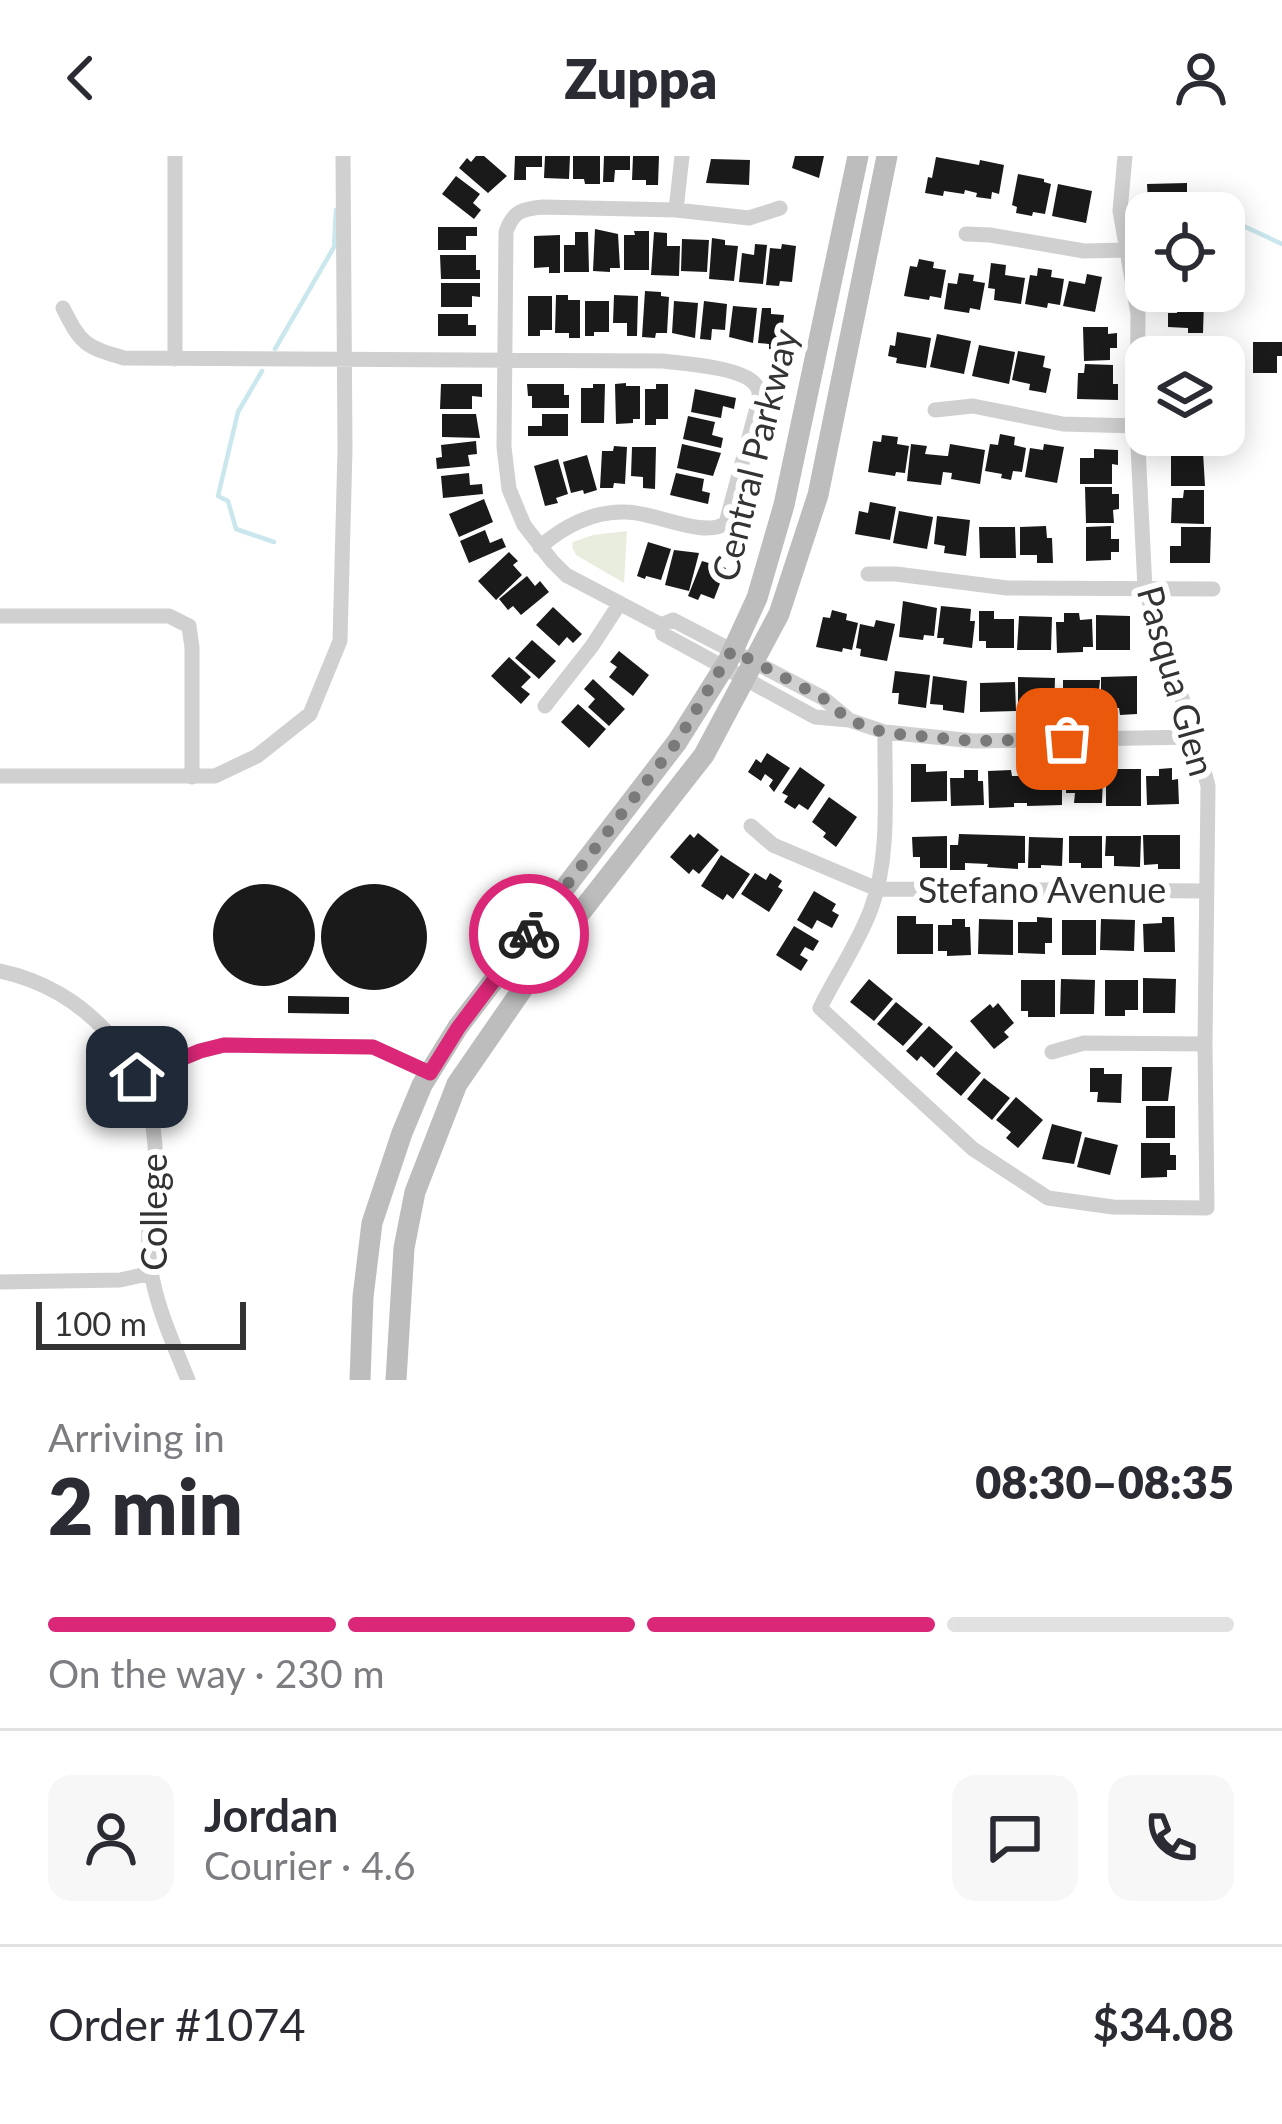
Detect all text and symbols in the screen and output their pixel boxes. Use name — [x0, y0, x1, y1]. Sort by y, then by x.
icon: back — [48, 45, 114, 111]
icon: person — [1168, 45, 1234, 111]
text: Zuppa — [565, 46, 717, 111]
map controls — [1125, 192, 1245, 456]
button: locate — [1125, 192, 1245, 312]
street label: Central Parkway — [701, 324, 807, 585]
button: layers — [1125, 336, 1245, 456]
street label: Pasqua Glen — [1129, 581, 1225, 781]
pin — [1016, 688, 1118, 790]
icon: bag — [1034, 706, 1100, 772]
street label: Stefano Avenue — [918, 867, 1166, 911]
courier — [469, 874, 589, 994]
icon: bike — [496, 901, 562, 967]
pin — [86, 1026, 188, 1128]
icon: home — [104, 1044, 170, 1110]
street label: College — [131, 1153, 175, 1271]
scale bar — [36, 1296, 246, 1349]
text: 100 m — [54, 1303, 147, 1343]
text: Arriving in — [48, 1414, 225, 1460]
text: 08:30–08:35 — [975, 1455, 1234, 1509]
text: 2 min — [48, 1458, 243, 1552]
text: On the way · 230 m — [48, 1650, 385, 1696]
button: person — [48, 1775, 174, 1901]
button: chat — [952, 1775, 1078, 1901]
button: phone — [1108, 1775, 1234, 1901]
text: Jordan — [204, 1788, 338, 1842]
text: Courier · 4.6 — [204, 1842, 416, 1888]
text: Order #1074 — [48, 1997, 306, 2051]
text: $34.08 — [1093, 1997, 1234, 2051]

